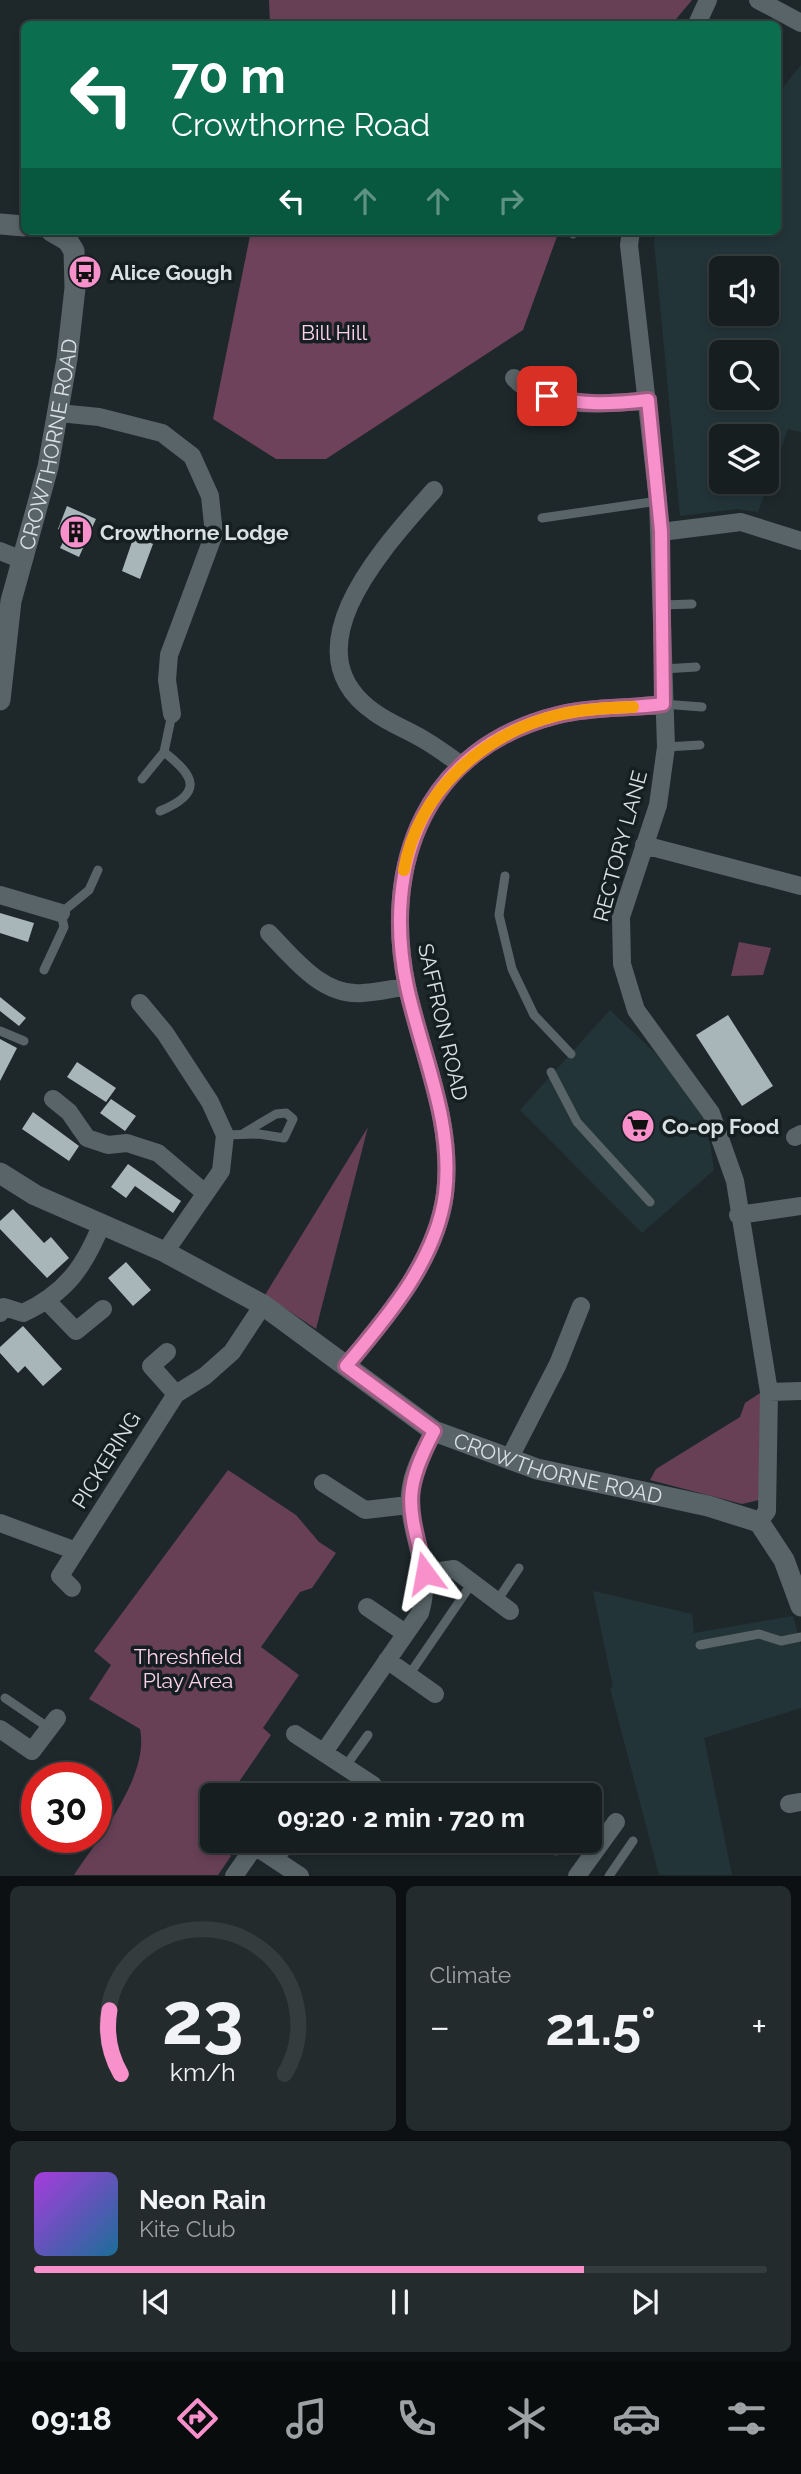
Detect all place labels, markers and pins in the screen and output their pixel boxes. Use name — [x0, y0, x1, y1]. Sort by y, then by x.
bus stop icon: Alice Gough — [66, 253, 104, 291]
place label: Alice Gough — [110, 260, 232, 285]
pin — [517, 366, 577, 426]
building icon: Crowthorne Lodge — [57, 513, 95, 551]
place label: Crowthorne Lodge — [100, 520, 289, 545]
supermarket icon: Co-op Food — [619, 1107, 657, 1145]
place label: Co-op Food — [662, 1114, 779, 1139]

